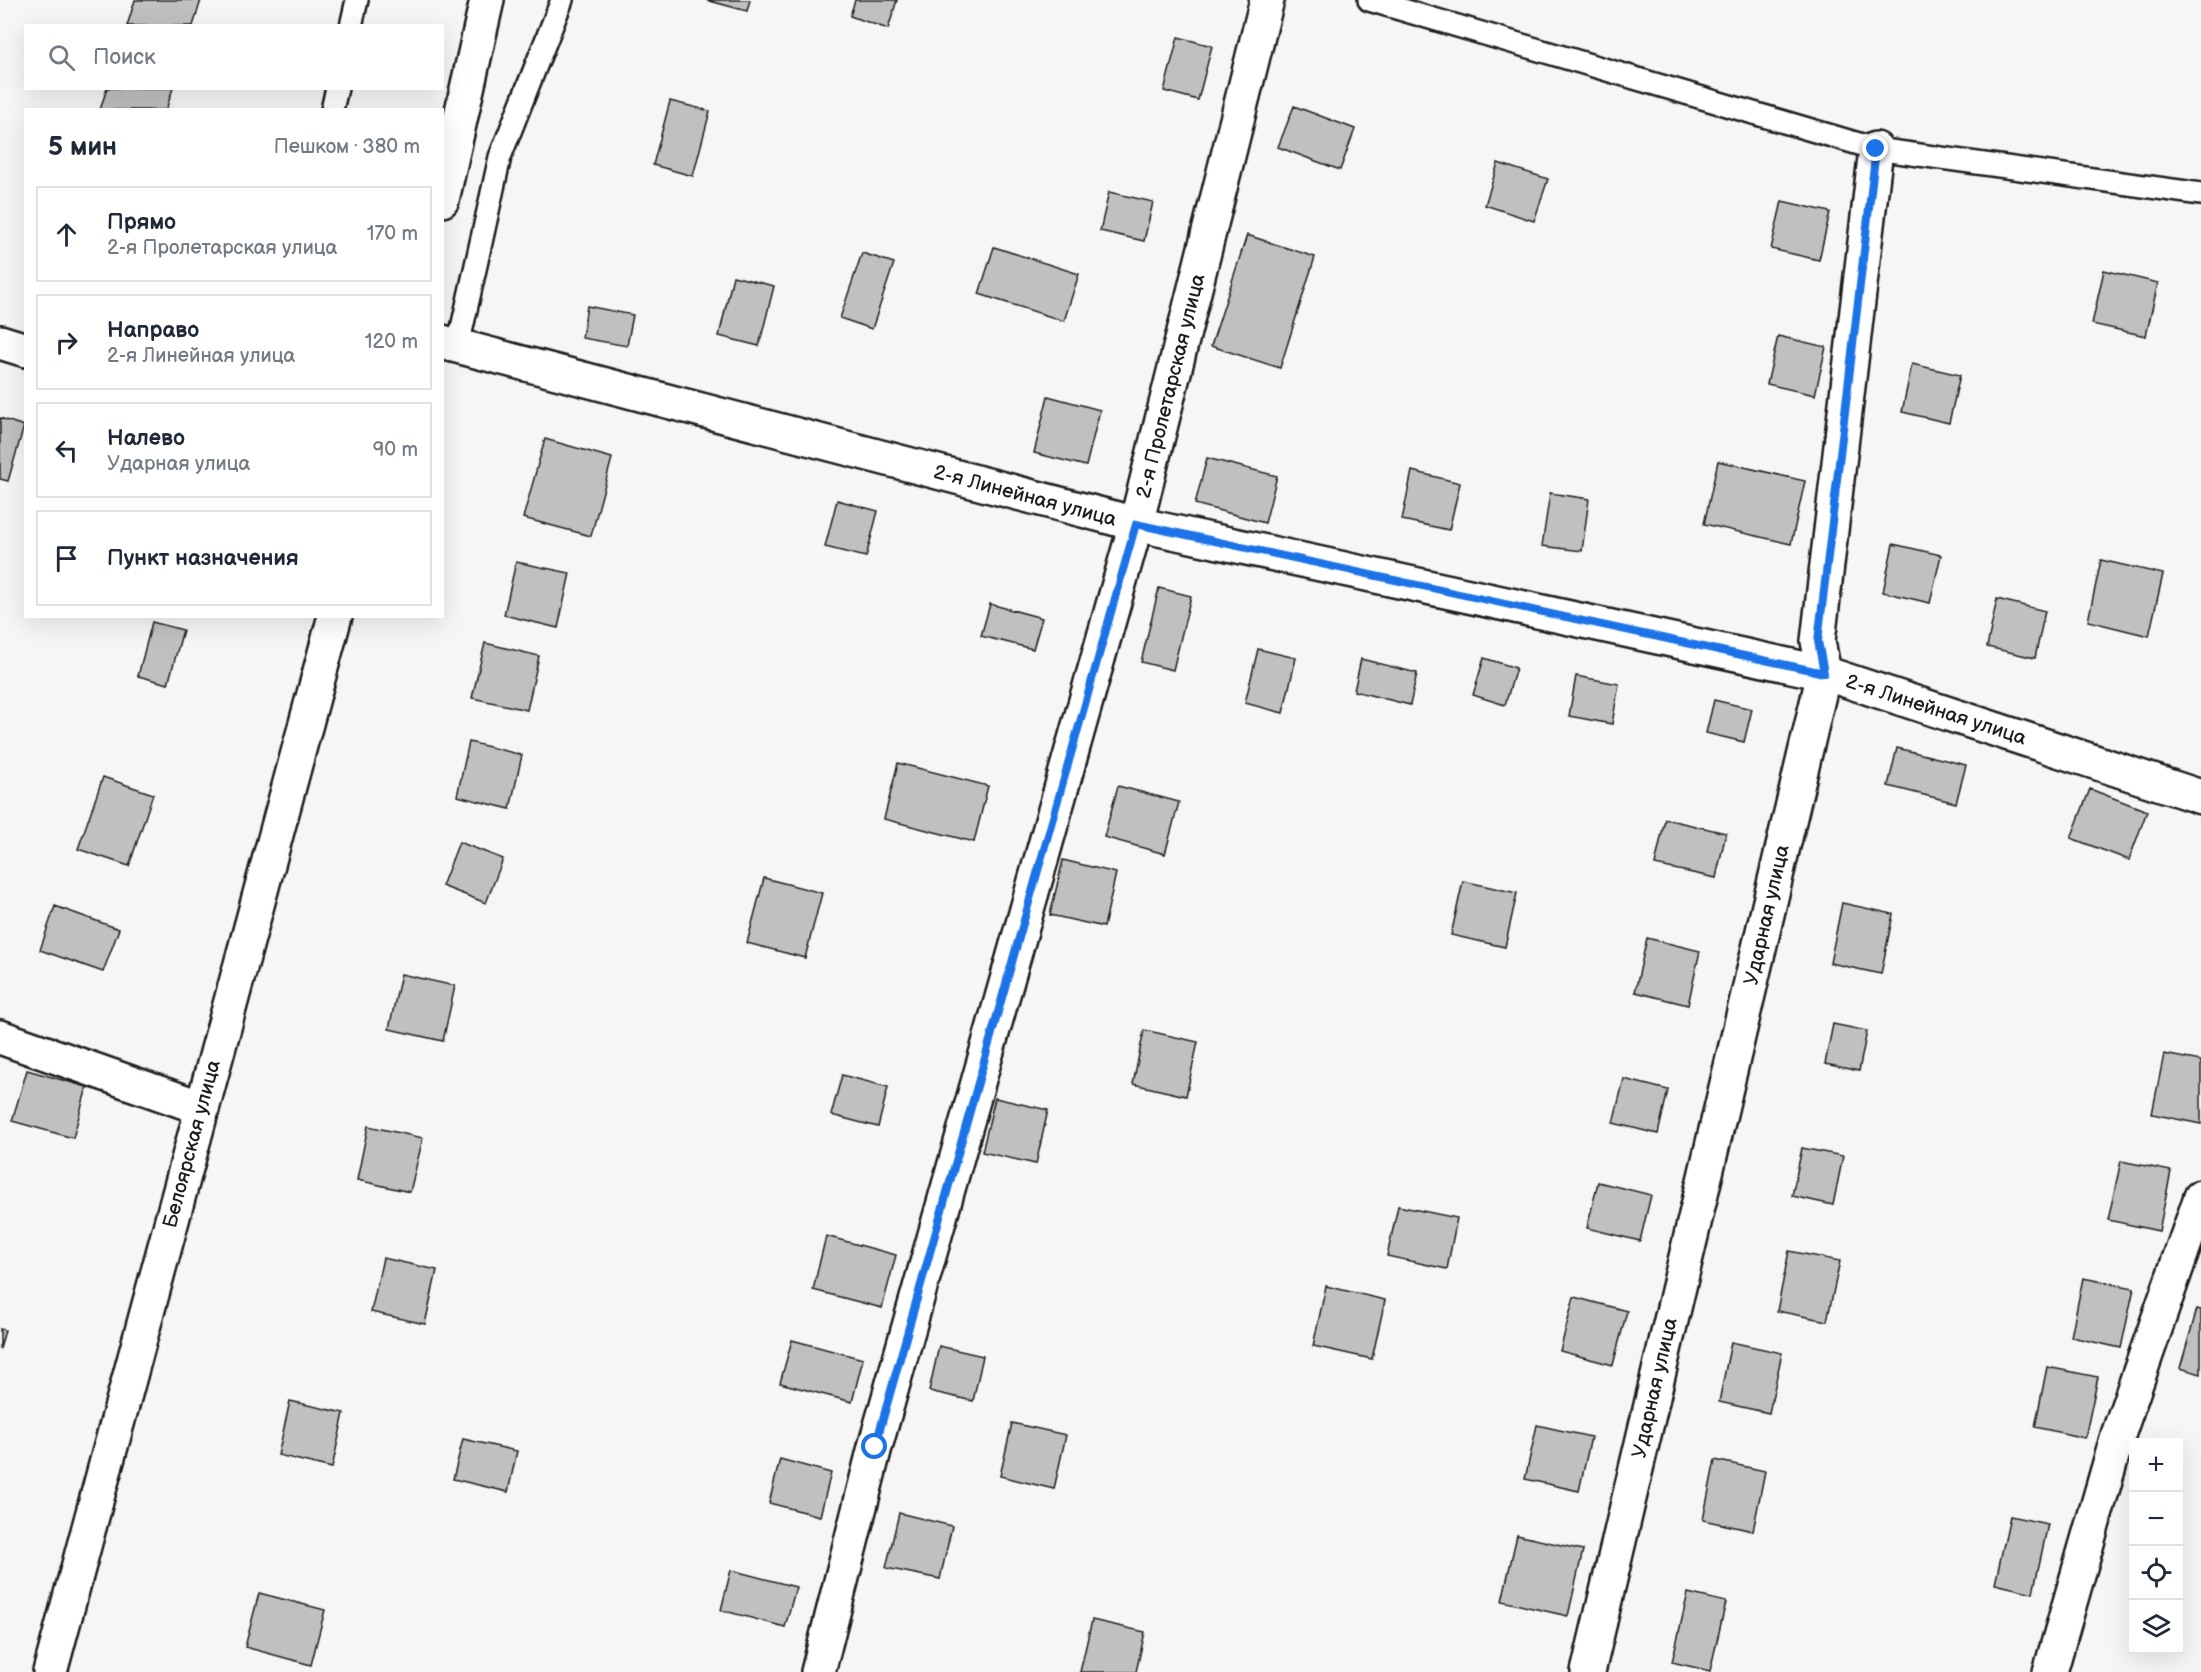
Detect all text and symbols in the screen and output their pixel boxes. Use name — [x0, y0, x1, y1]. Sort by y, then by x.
search box — [24, 24, 444, 90]
icon: search — [45, 41, 78, 74]
text: Поиск — [93, 44, 156, 71]
text: 5 мин — [48, 132, 117, 163]
text: Пешком · 380 m — [274, 135, 420, 159]
route end — [1862, 135, 1888, 161]
text: Прямо — [107, 209, 176, 236]
icon: ahead — [50, 218, 83, 251]
text: 170 m — [367, 222, 418, 246]
text: 2-я Пролетарская улица — [107, 236, 337, 260]
street label: 2-я Пролетарская улица — [1131, 271, 1211, 501]
text: Направо — [107, 317, 199, 344]
icon: right — [50, 326, 83, 359]
text: 120 m — [365, 330, 418, 354]
text: 2-я Линейная улица — [107, 344, 295, 368]
text: Налево — [107, 425, 185, 452]
icon: left — [50, 434, 83, 467]
text: 90 m — [373, 438, 418, 462]
text: Ударная улица — [107, 452, 250, 476]
street label: 2-я Линейная улица — [931, 460, 1119, 532]
icon: arrive — [50, 542, 83, 575]
text: Пункт назначения — [107, 545, 299, 572]
street label: 2-я Линейная улица — [1843, 669, 2029, 751]
street label: Ударная улица — [1739, 842, 1795, 988]
street label: Белоярская улица — [158, 1057, 226, 1231]
street label: Ударная улица — [1627, 1315, 1683, 1461]
route start — [861, 1433, 887, 1459]
map controls — [2129, 1438, 2183, 1654]
button: + — [2129, 1438, 2183, 1492]
button: − — [2129, 1492, 2183, 1546]
button: locate — [2129, 1546, 2183, 1600]
button: layers — [2129, 1600, 2183, 1654]

